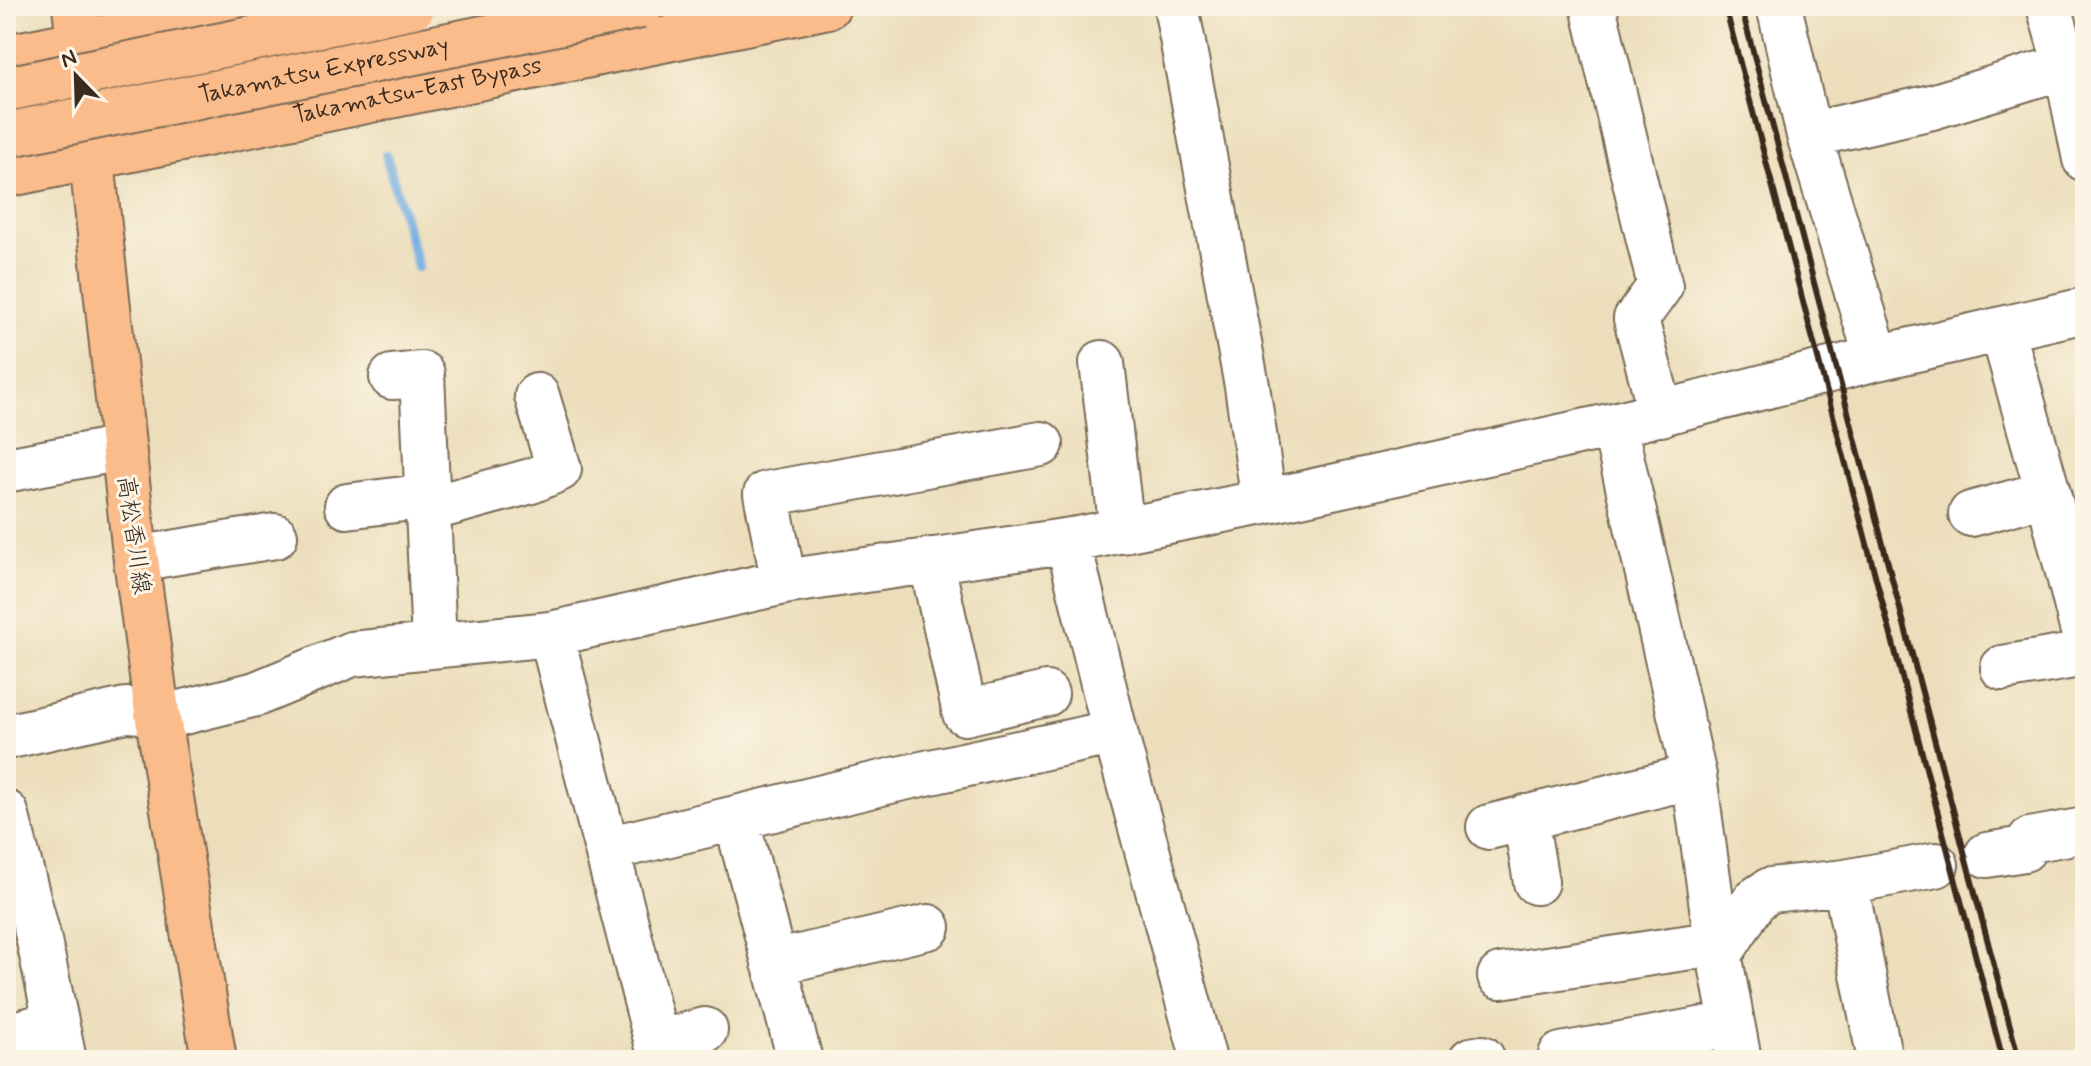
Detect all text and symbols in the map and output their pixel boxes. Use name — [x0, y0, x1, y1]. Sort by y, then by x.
street label: Takamatsu Expressway — [196, 30, 451, 111]
north arrow — [36, 36, 116, 116]
text: N — [57, 44, 81, 75]
street label: Takamatsu-East Bypass — [290, 50, 545, 131]
street label: 高松香川線 — [109, 473, 157, 597]

